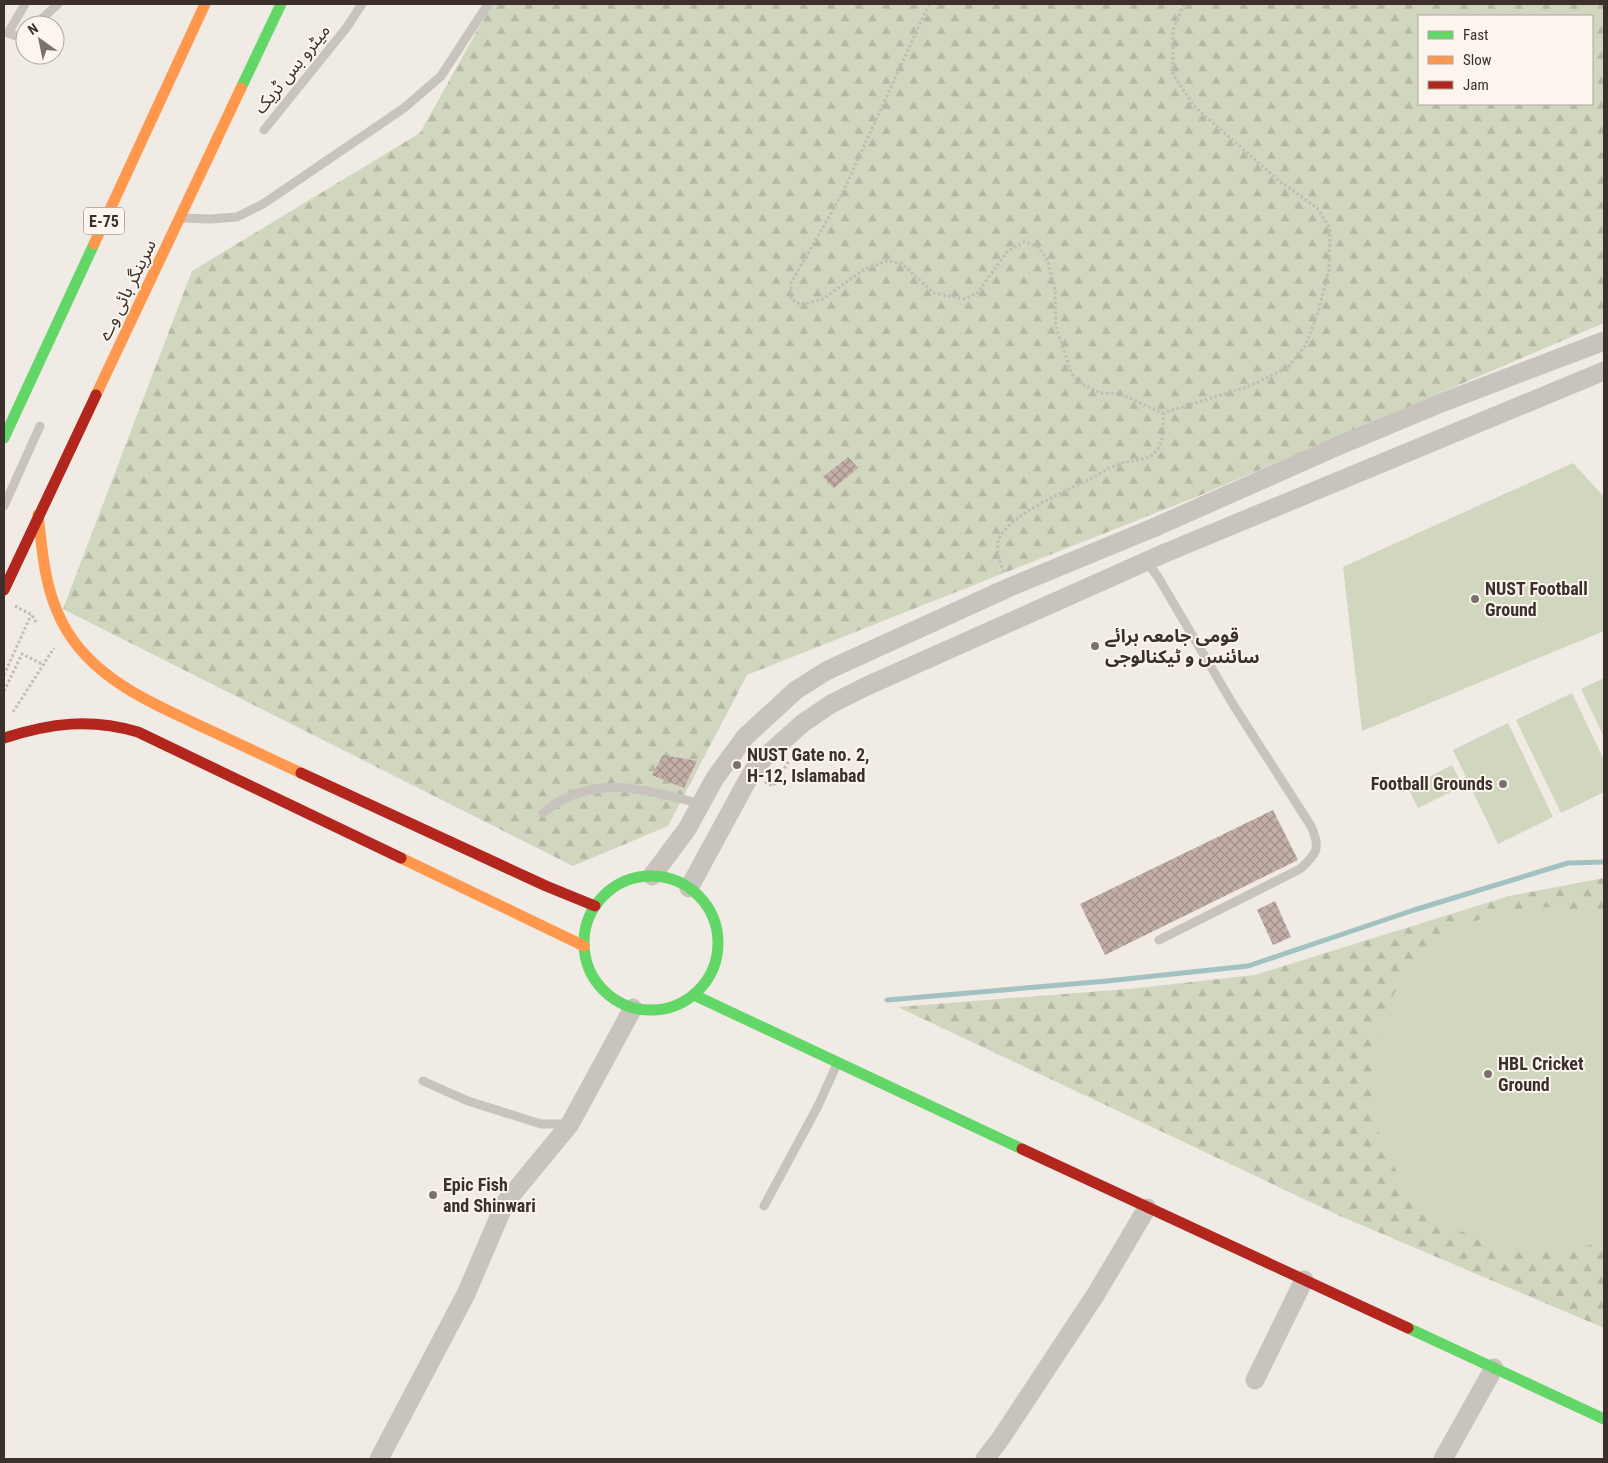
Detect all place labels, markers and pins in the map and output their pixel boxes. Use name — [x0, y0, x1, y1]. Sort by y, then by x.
place label: NUST Football Ground — [1485, 578, 1588, 620]
marker: NUST Football Ground — [1469, 593, 1481, 605]
place label: قومی جامعہ برائے سائنس و ٹیکنالوجی — [1105, 625, 1260, 667]
marker: قومی جامعہ برائے سائنس و ٹیکنالوجی — [1089, 640, 1101, 652]
place label: NUST Gate no. 2, H-12, Islamabad — [747, 744, 869, 786]
marker: NUST Gate no. 2, H-12, Islamabad — [731, 759, 743, 771]
place label: Football Grounds — [1371, 773, 1493, 794]
marker: Football Grounds — [1497, 778, 1509, 790]
place label: HBL Cricket Ground — [1498, 1053, 1584, 1095]
marker: HBL Cricket Ground — [1482, 1068, 1494, 1080]
place label: Epic Fish and Shinwari — [443, 1174, 536, 1216]
marker: Epic Fish and Shinwari — [427, 1189, 439, 1201]

